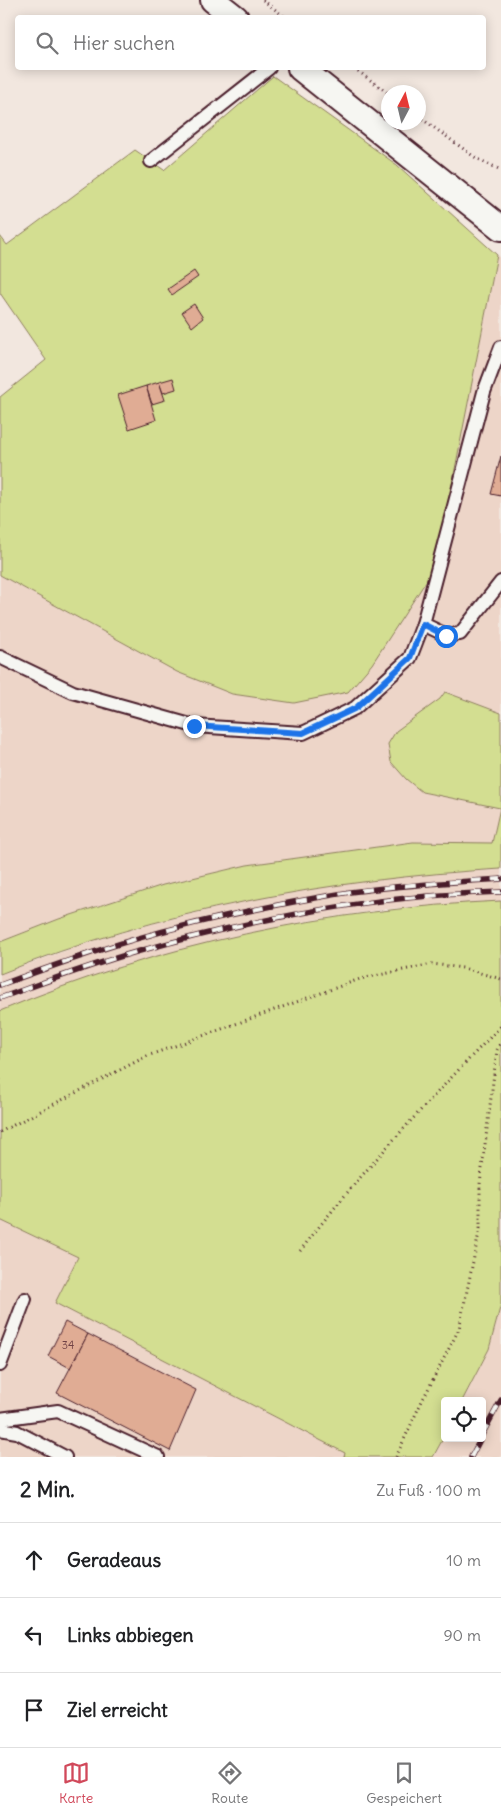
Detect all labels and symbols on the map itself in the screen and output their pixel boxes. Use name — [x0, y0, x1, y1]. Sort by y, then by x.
north arrow — [381, 85, 426, 130]
route start — [435, 625, 458, 648]
route end — [183, 715, 206, 738]
house number: 34 — [62, 1338, 74, 1352]

